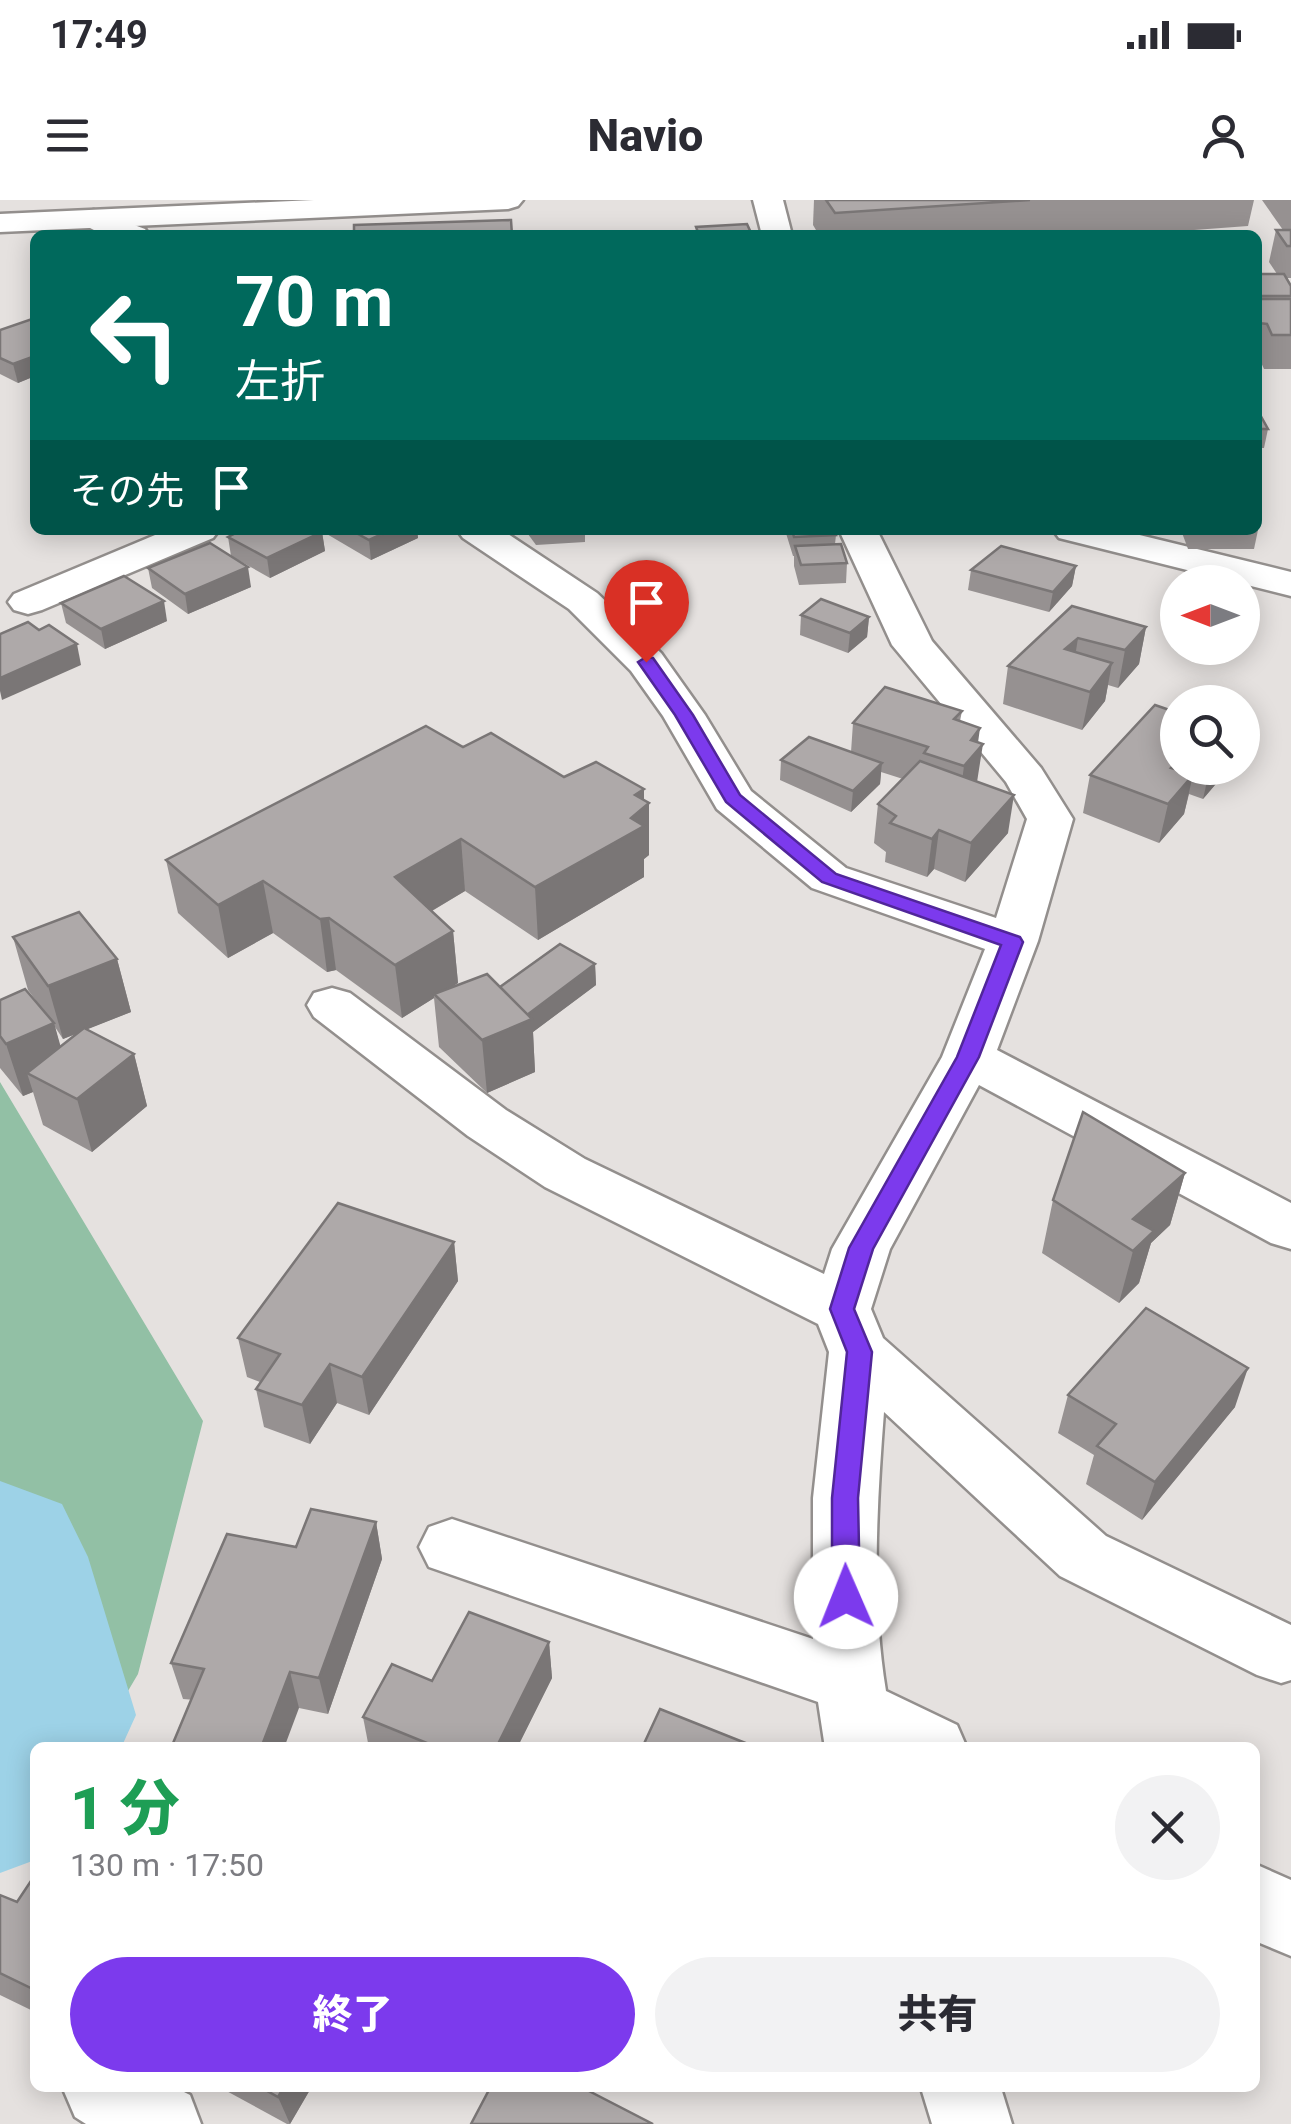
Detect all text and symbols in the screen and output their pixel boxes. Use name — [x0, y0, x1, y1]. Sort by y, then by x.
text: 17:49 — [50, 13, 148, 57]
icon: menu — [40, 108, 95, 163]
icon: person — [1196, 108, 1251, 163]
text: Navio — [588, 109, 703, 162]
text: 70 m — [235, 261, 393, 343]
icon: left — [70, 270, 200, 400]
text: 左折 — [235, 355, 325, 408]
icon: arrive — [204, 460, 259, 515]
text: その先 — [70, 469, 184, 513]
pin — [604, 560, 689, 663]
north arrow — [1160, 565, 1260, 665]
map controls — [1160, 565, 1260, 785]
icon: arrive — [619, 575, 674, 630]
button: search — [1160, 685, 1260, 785]
position arrow — [794, 1545, 898, 1649]
text: 1 分 — [70, 1773, 180, 1844]
button: close — [1115, 1775, 1220, 1880]
text: 130 m · 17:50 — [70, 1846, 264, 1884]
button: 終了 — [70, 1957, 635, 2072]
button: 共有 — [655, 1957, 1220, 2072]

